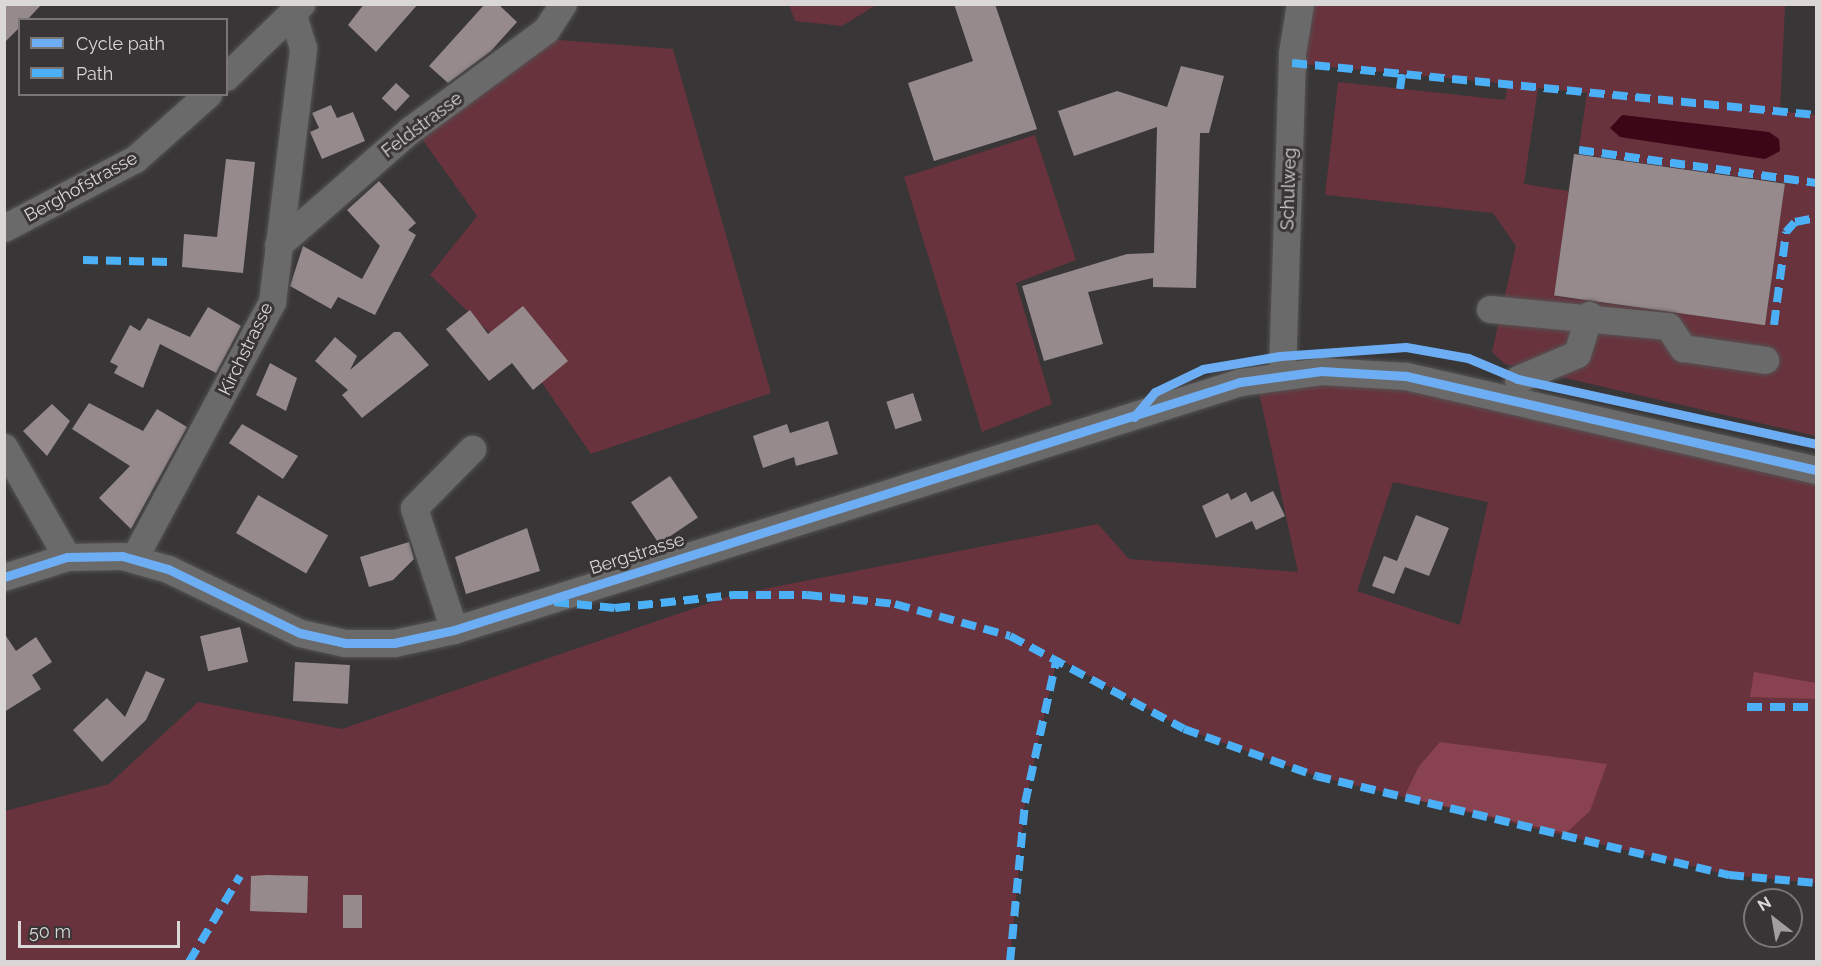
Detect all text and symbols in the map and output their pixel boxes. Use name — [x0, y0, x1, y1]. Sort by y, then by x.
legend — [18, 18, 228, 96]
text: Cycle path — [76, 33, 165, 54]
text: Path — [76, 63, 113, 84]
street label: Feldstrasse — [377, 88, 467, 162]
street label: Berghofstrasse — [21, 147, 141, 227]
street label: Schulweg — [1277, 147, 1301, 231]
street label: Kirchstrasse — [214, 299, 278, 399]
street label: Bergstrasse — [587, 529, 687, 579]
north arrow — [1743, 888, 1803, 948]
text: N — [1754, 893, 1775, 915]
scale bar — [21, 909, 183, 947]
text: 50 m — [29, 921, 71, 942]

